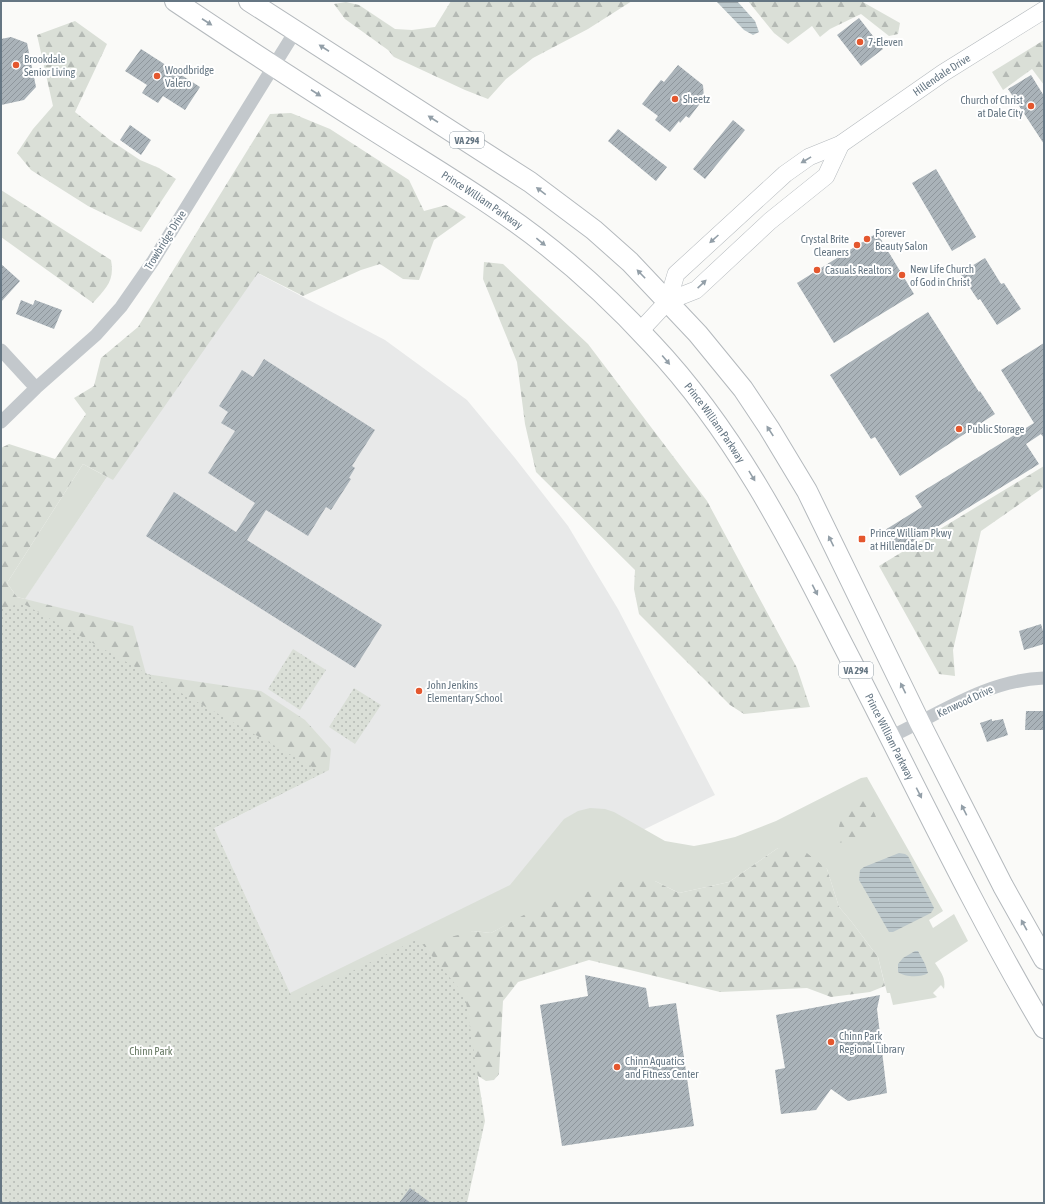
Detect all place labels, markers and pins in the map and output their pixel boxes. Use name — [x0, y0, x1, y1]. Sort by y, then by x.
place label: 7-Eleven — [868, 36, 903, 48]
marker: 7-Eleven — [855, 37, 865, 47]
place label: Brookdale Senior Living — [24, 53, 76, 78]
marker: Brookdale Senior Living — [11, 60, 21, 70]
place label: Woodbridge Valero — [165, 64, 214, 89]
marker: Woodbridge Valero — [152, 71, 162, 81]
place label: Sheetz — [683, 93, 710, 105]
marker: Sheetz — [670, 94, 680, 104]
place label: Church of Christ at Dale City — [960, 94, 1023, 119]
marker: Church of Christ at Dale City — [1026, 101, 1036, 111]
place label: Forever Beauty Salon — [875, 227, 928, 252]
place label: Crystal Brite Cleaners — [801, 233, 849, 258]
marker: Forever Beauty Salon — [862, 234, 872, 244]
marker: Crystal Brite Cleaners — [852, 240, 862, 250]
place label: New Life Church of God in Christ — [910, 263, 974, 288]
place label: Casuals Realtors — [825, 264, 892, 276]
marker: Casuals Realtors — [812, 265, 822, 275]
marker: New Life Church of God in Christ — [897, 270, 907, 280]
place label: Public Storage — [967, 423, 1024, 435]
marker: Public Storage — [954, 424, 964, 434]
place label: Prince William Pkwy at Hillendale Dr — [870, 527, 952, 552]
marker: Prince William Pkwy at Hillendale Dr — [857, 534, 867, 544]
place label: John Jenkins Elementary School — [427, 679, 503, 704]
marker: John Jenkins Elementary School — [414, 686, 424, 696]
place label: Chinn Park Regional Library — [839, 1030, 905, 1055]
marker: Chinn Park Regional Library — [826, 1037, 836, 1047]
place label: Chinn Aquatics and Fitness Center — [625, 1055, 699, 1080]
marker: Chinn Aquatics and Fitness Center — [612, 1062, 622, 1072]

